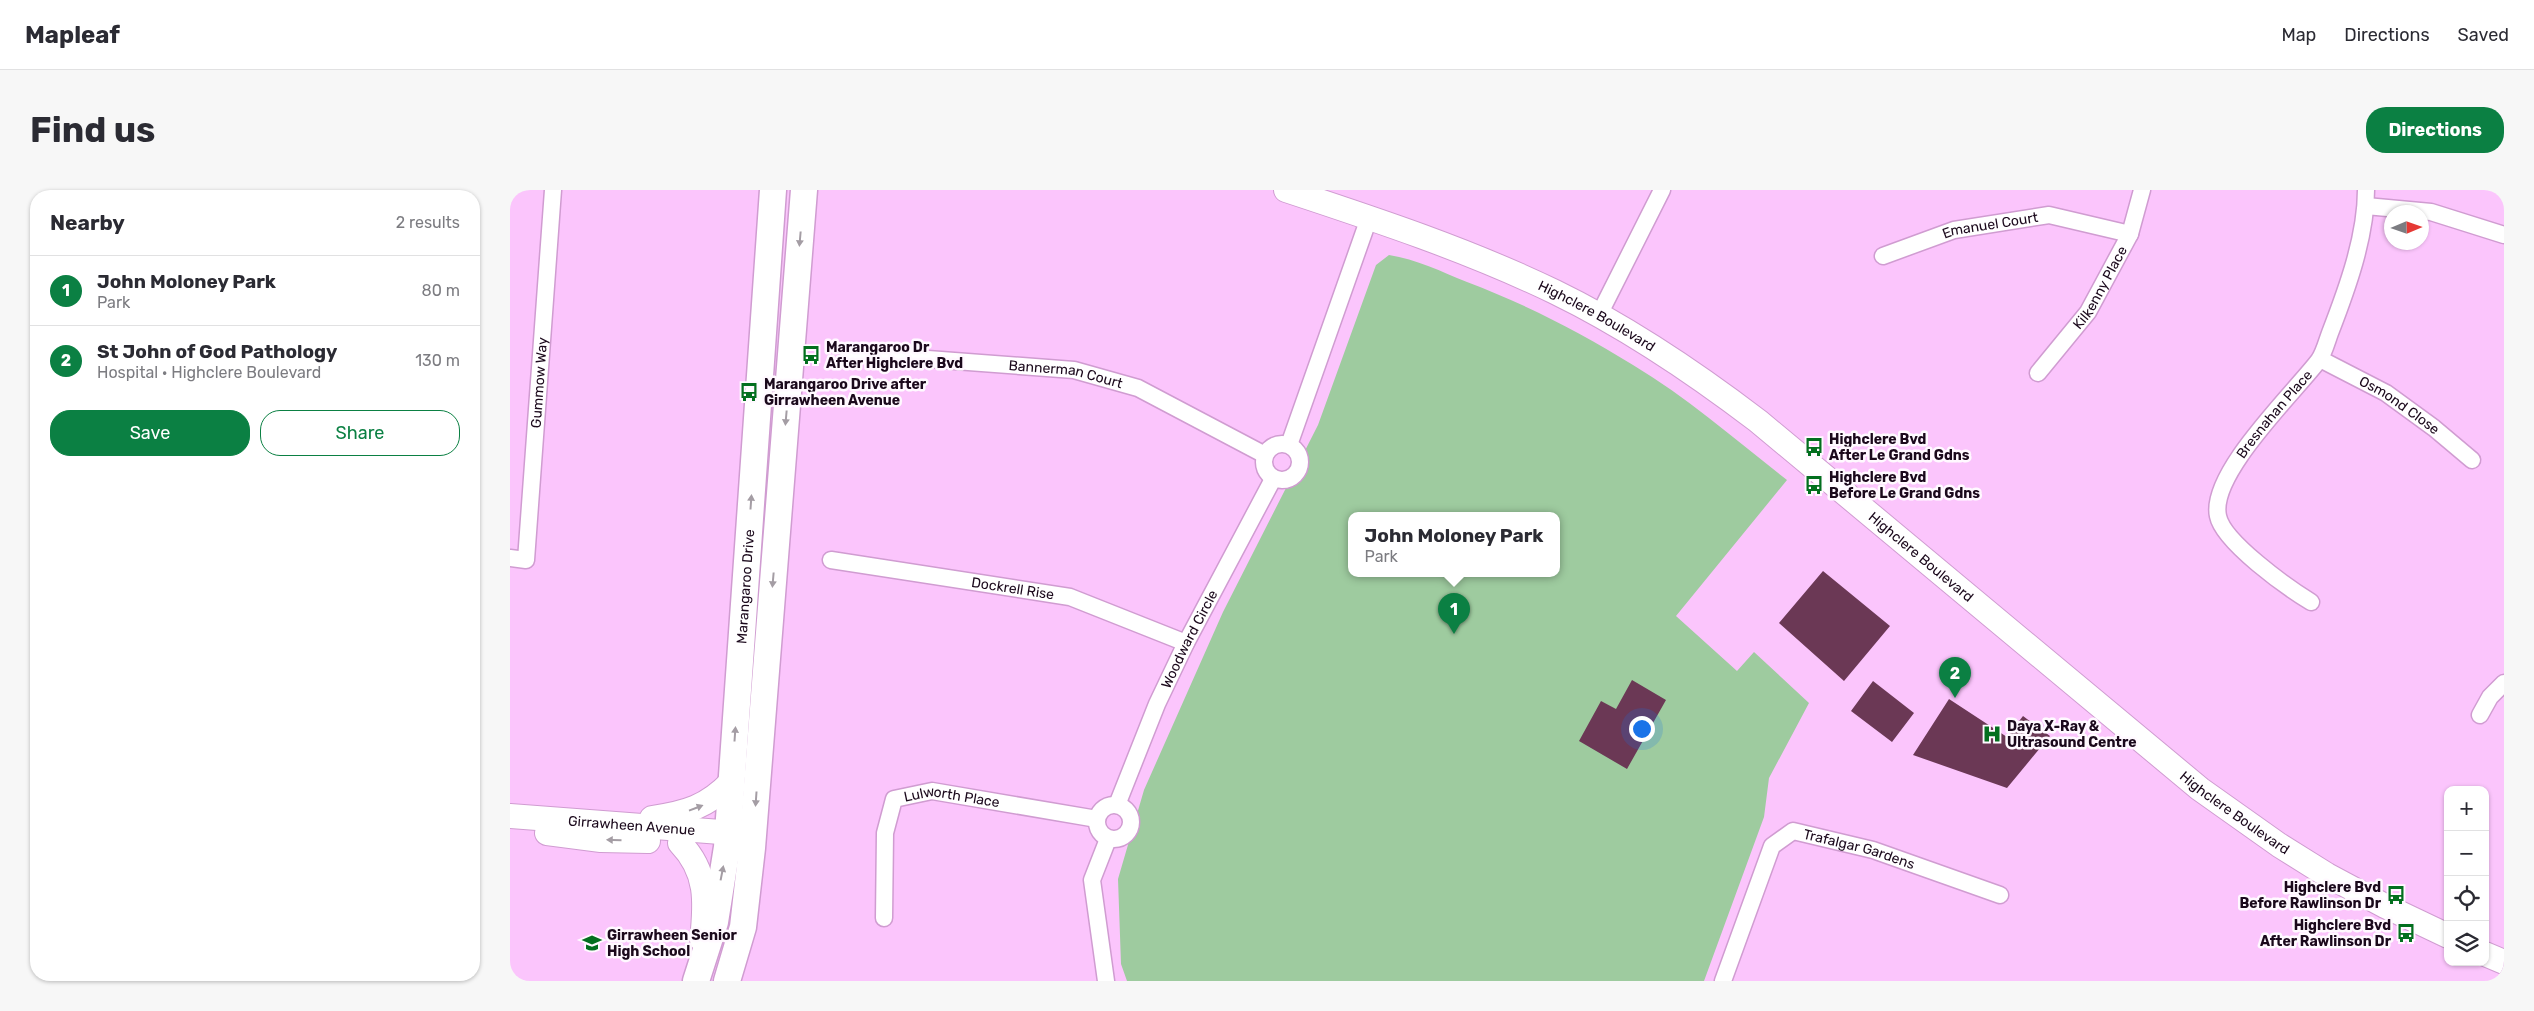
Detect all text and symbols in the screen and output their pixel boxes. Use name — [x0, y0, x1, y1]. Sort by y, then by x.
text: Mapleaf — [25, 21, 120, 49]
text: Map — [2281, 24, 2316, 46]
text: Directions — [2344, 24, 2430, 46]
text: Saved — [2458, 24, 2509, 46]
button: Directions — [2366, 107, 2504, 153]
text: Find us — [30, 109, 155, 151]
north arrow — [2384, 205, 2429, 250]
street label: Emanuel Court — [1940, 209, 2040, 243]
text: Nearby — [50, 210, 125, 235]
text: 2 results — [396, 213, 460, 232]
one-way arrow — [796, 231, 804, 247]
street label: Kilkenny Place — [2069, 243, 2131, 333]
text: John Moloney Park — [97, 270, 276, 293]
street label: Highclere Boulevard — [1535, 277, 1658, 355]
text: 1 — [62, 281, 70, 300]
text: 80 m — [422, 281, 460, 300]
text: Park — [97, 293, 130, 312]
street label: Gummow Way — [528, 336, 551, 429]
place label: Marangaroo Dr After Highclere Bvd — [826, 339, 963, 372]
text: St John of God Pathology — [97, 340, 337, 363]
bus stop icon: Marangaroo Dr After Highclere Bvd — [800, 344, 822, 366]
text: 2 — [61, 351, 71, 370]
text: 130 m — [415, 351, 460, 370]
street label: Bannerman Court — [1008, 357, 1125, 392]
text: Hospital · Highclere Boulevard — [97, 363, 321, 382]
street label: Bresnahan Place — [2233, 367, 2316, 462]
street label: Osmond Close — [2356, 373, 2443, 438]
place label: Marangaroo Drive after Girrawheen Avenue — [764, 376, 927, 409]
bus stop icon: Marangaroo Drive after Girrawheen Avenue — [738, 381, 760, 403]
button: Save — [50, 410, 250, 456]
button: Share — [260, 410, 460, 456]
one-way arrow — [782, 410, 790, 426]
place label: Highclere Bvd After Le Grand Gdns — [1829, 431, 1970, 464]
bus stop icon: Highclere Bvd After Le Grand Gdns — [1803, 436, 1825, 458]
place label: Highclere Bvd Before Le Grand Gdns — [1829, 469, 1980, 502]
bus stop icon: Highclere Bvd Before Le Grand Gdns — [1803, 474, 1825, 496]
one-way arrow — [747, 494, 755, 510]
street label: Highclere Boulevard — [1865, 509, 1977, 606]
popup — [1348, 512, 1560, 577]
text: John Moloney Park — [1365, 524, 1543, 547]
street label: Marangaroo Drive — [733, 529, 758, 644]
text: Park — [1365, 547, 1398, 566]
one-way arrow — [769, 572, 777, 588]
street label: Dockrell Rise — [970, 574, 1055, 603]
street label: Woodward Circle — [1158, 587, 1222, 691]
pin: 1 — [1438, 593, 1470, 634]
pin: 2 — [1939, 657, 1971, 698]
your location — [1629, 716, 1655, 742]
place label: Daya X-Ray & Ultrasound Centre — [2007, 718, 2137, 751]
hospital icon: Daya X-Ray & Ultrasound Centre — [1981, 723, 2003, 745]
one-way arrow — [731, 726, 739, 742]
street label: Highclere Boulevard — [2176, 768, 2292, 858]
street label: Lulworth Place — [902, 783, 1001, 811]
map controls — [2444, 786, 2489, 966]
button: + — [2444, 786, 2489, 831]
one-way arrow — [752, 791, 760, 807]
one-way arrow — [688, 804, 703, 811]
street label: Girrawheen Avenue — [568, 812, 696, 839]
street label: Trafalgar Gardens — [1802, 826, 1917, 873]
button: − — [2444, 831, 2489, 876]
one-way arrow — [605, 836, 621, 844]
one-way arrow — [718, 865, 726, 881]
button: locate — [2444, 876, 2489, 921]
place label: Highclere Bvd Before Rawlinson Dr — [2239, 879, 2382, 912]
bus stop icon: Highclere Bvd Before Rawlinson Dr — [2385, 884, 2407, 906]
place label: Highclere Bvd After Rawlinson Dr — [2260, 917, 2392, 950]
button: layers — [2444, 921, 2489, 966]
bus stop icon: Highclere Bvd After Rawlinson Dr — [2395, 922, 2417, 944]
place label: Girrawheen Senior High School — [607, 927, 737, 960]
school or university icon: Girrawheen Senior High School — [581, 932, 603, 954]

